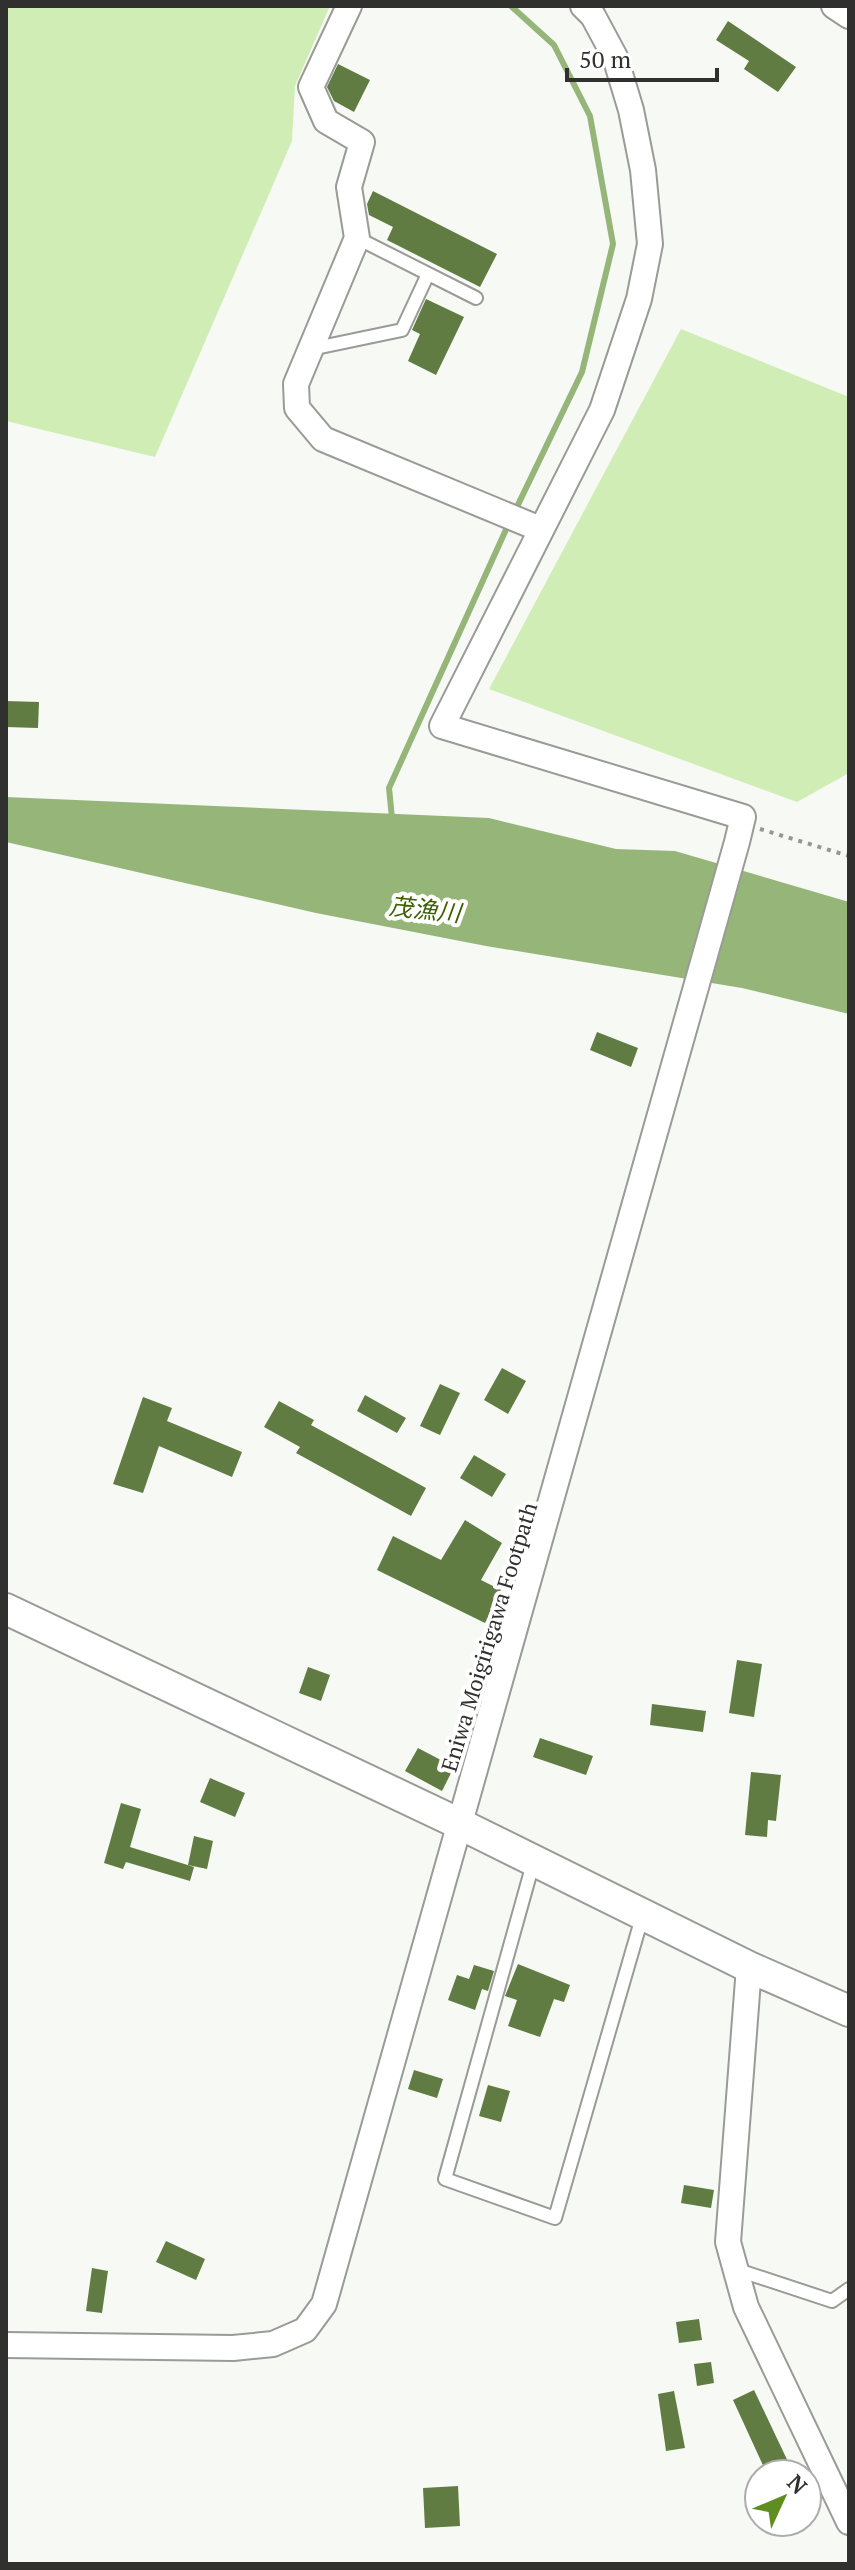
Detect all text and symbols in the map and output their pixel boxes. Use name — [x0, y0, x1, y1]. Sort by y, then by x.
scale bar — [567, 32, 717, 82]
text: 50 m — [579, 43, 631, 75]
water label: 茂漁川 — [388, 889, 466, 929]
street label: Eniwa Moigirigawa Footpath — [434, 1499, 543, 1775]
north arrow — [743, 2458, 823, 2538]
text: N — [782, 2468, 814, 2500]

